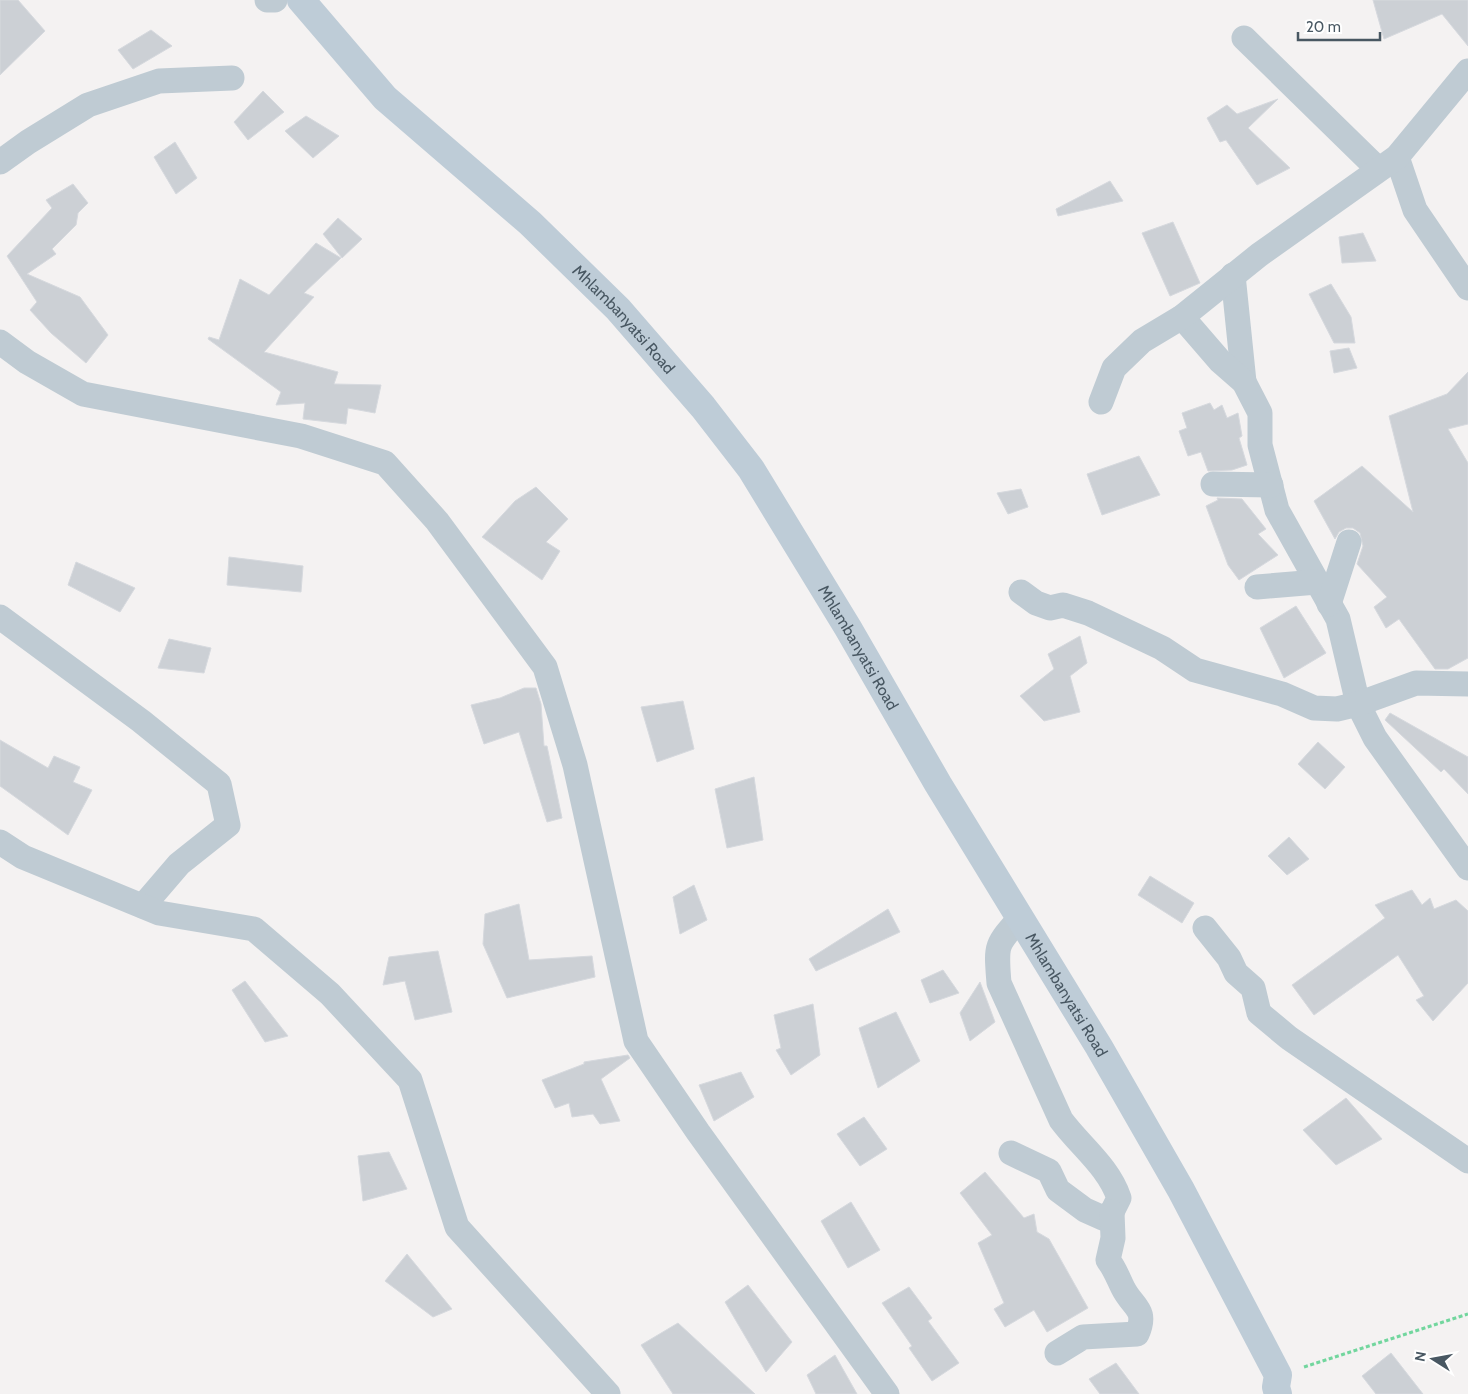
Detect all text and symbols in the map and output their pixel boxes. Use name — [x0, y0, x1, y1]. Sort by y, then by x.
scale bar — [1298, 10, 1380, 42]
text: 20 m — [1306, 18, 1341, 36]
street label: Mhlambanyatsi Road — [569, 261, 679, 377]
street label: Mhlambanyatsi Road — [814, 581, 903, 713]
street label: Mhlambanyatsi Road — [1022, 929, 1112, 1060]
north arrow — [1408, 1334, 1458, 1384]
text: N — [1410, 1350, 1430, 1363]

